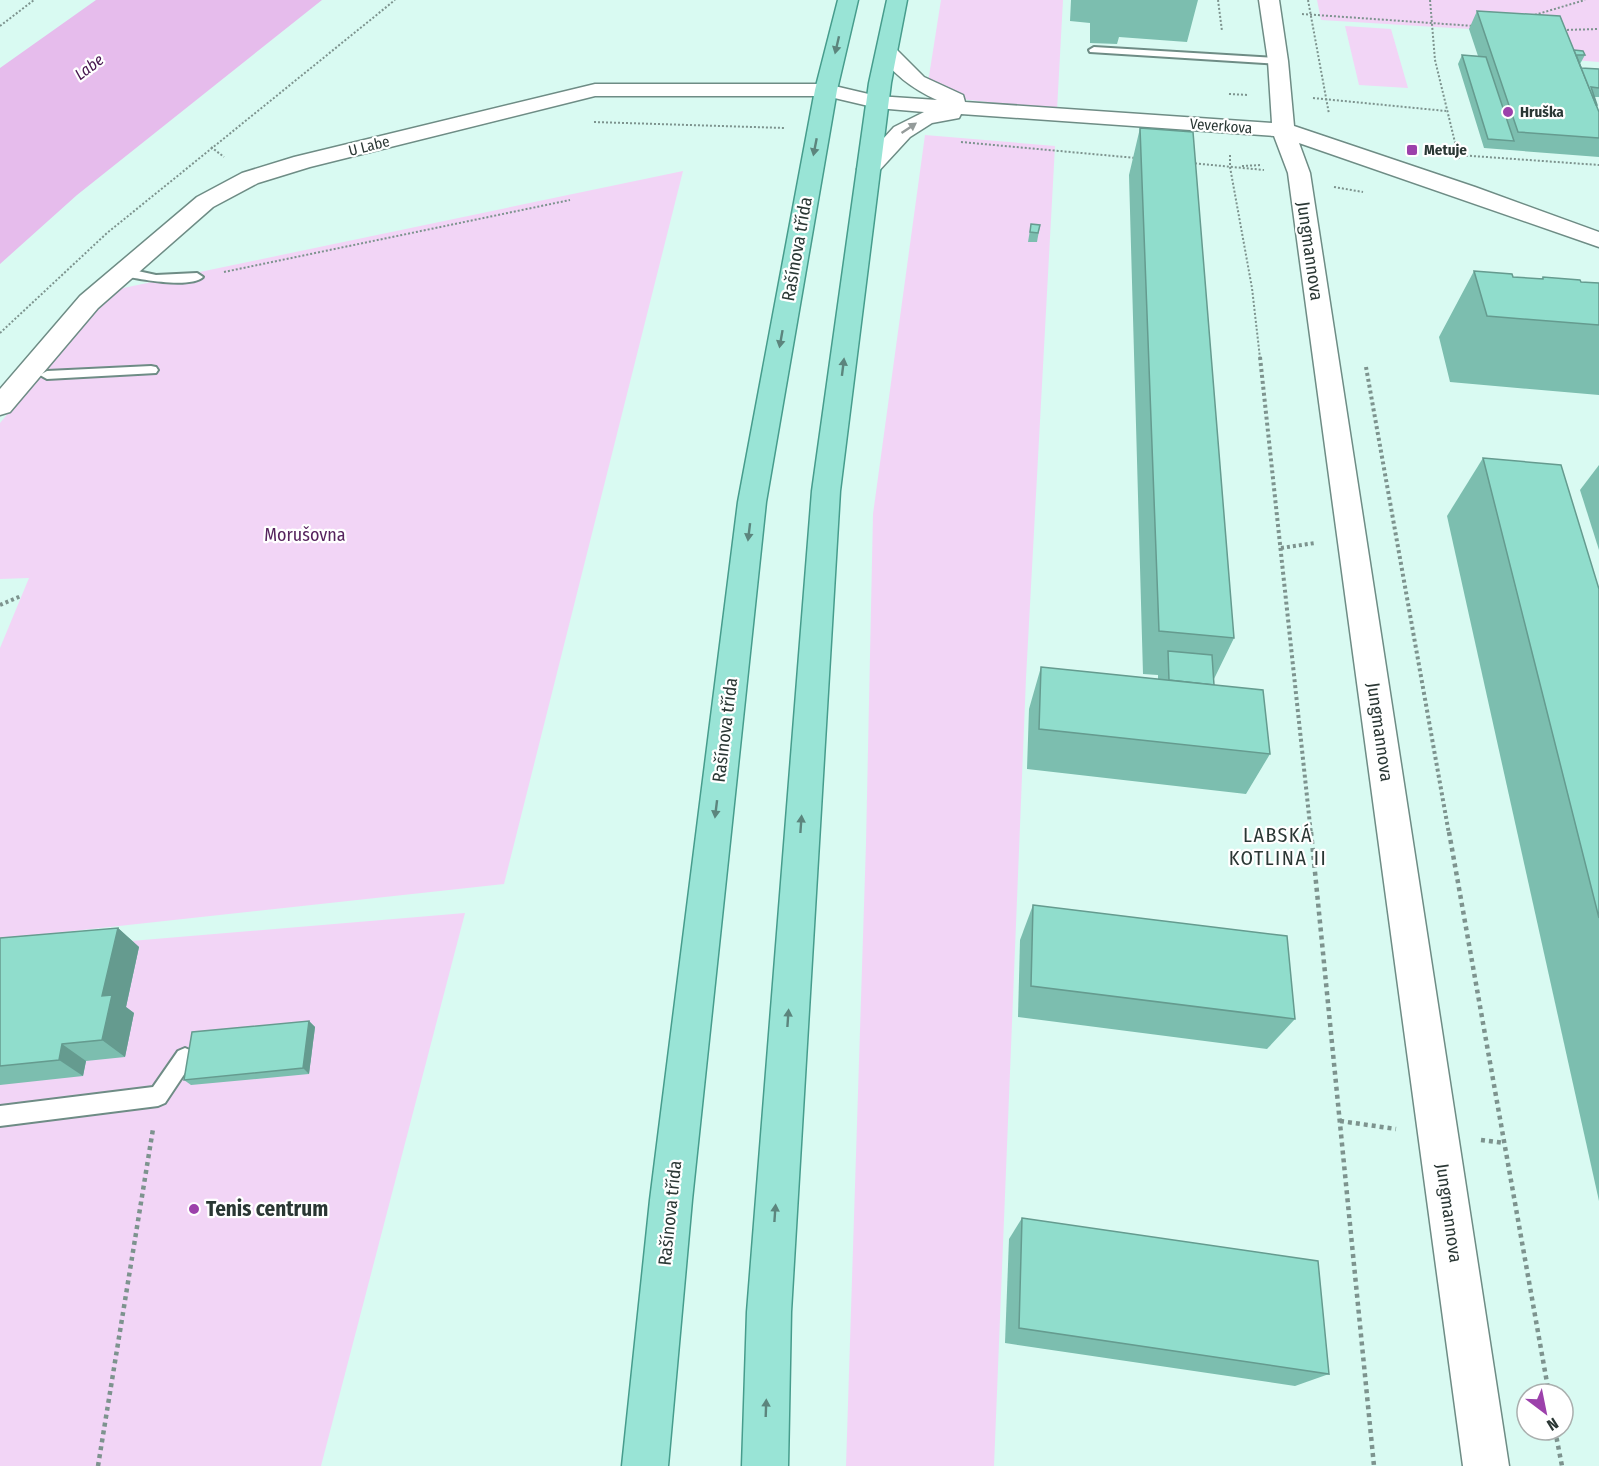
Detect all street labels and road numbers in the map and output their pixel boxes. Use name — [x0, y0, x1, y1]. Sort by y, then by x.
street label: Veverkova — [1189, 115, 1253, 137]
street label: U Labe — [347, 132, 391, 160]
street label: Rašínova třída — [777, 195, 817, 303]
street label: Jungmannova — [1292, 200, 1328, 302]
street label: Rašínova třída — [708, 676, 742, 784]
street label: Jungmannova — [1362, 681, 1398, 783]
street label: Rašínova třída — [654, 1159, 686, 1267]
street label: Jungmannova — [1431, 1162, 1467, 1264]

